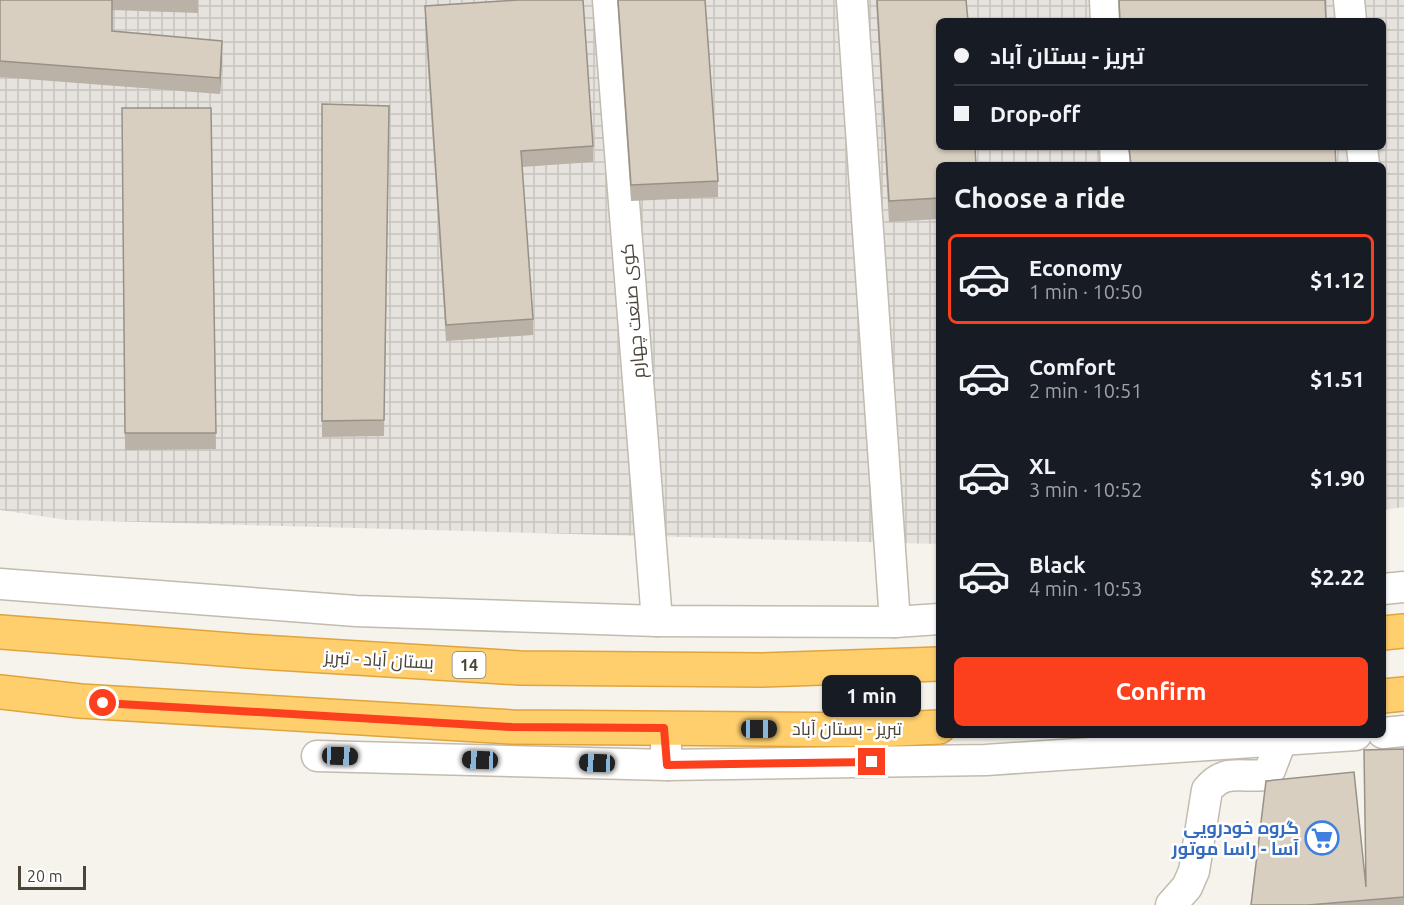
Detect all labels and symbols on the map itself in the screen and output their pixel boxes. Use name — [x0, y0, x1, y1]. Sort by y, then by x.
street label: کوی صنعت چهارم — [616, 243, 651, 379]
street label: بستان آباد - تبریز — [323, 646, 434, 674]
road number: 14 — [452, 652, 486, 678]
callout: 1 min — [822, 675, 922, 717]
route start — [89, 689, 116, 716]
street label: تبریز - بستان آباد — [792, 718, 902, 740]
car — [741, 720, 777, 738]
car — [322, 746, 358, 766]
route end — [858, 748, 885, 775]
car — [462, 750, 498, 770]
car — [579, 753, 615, 773]
place label: گروه خودرویی آسا - راسا موتور — [1171, 817, 1299, 860]
supermarket icon: گروه خودرویی آسا - راسا موتور — [1304, 820, 1340, 856]
scale bar — [18, 863, 86, 890]

